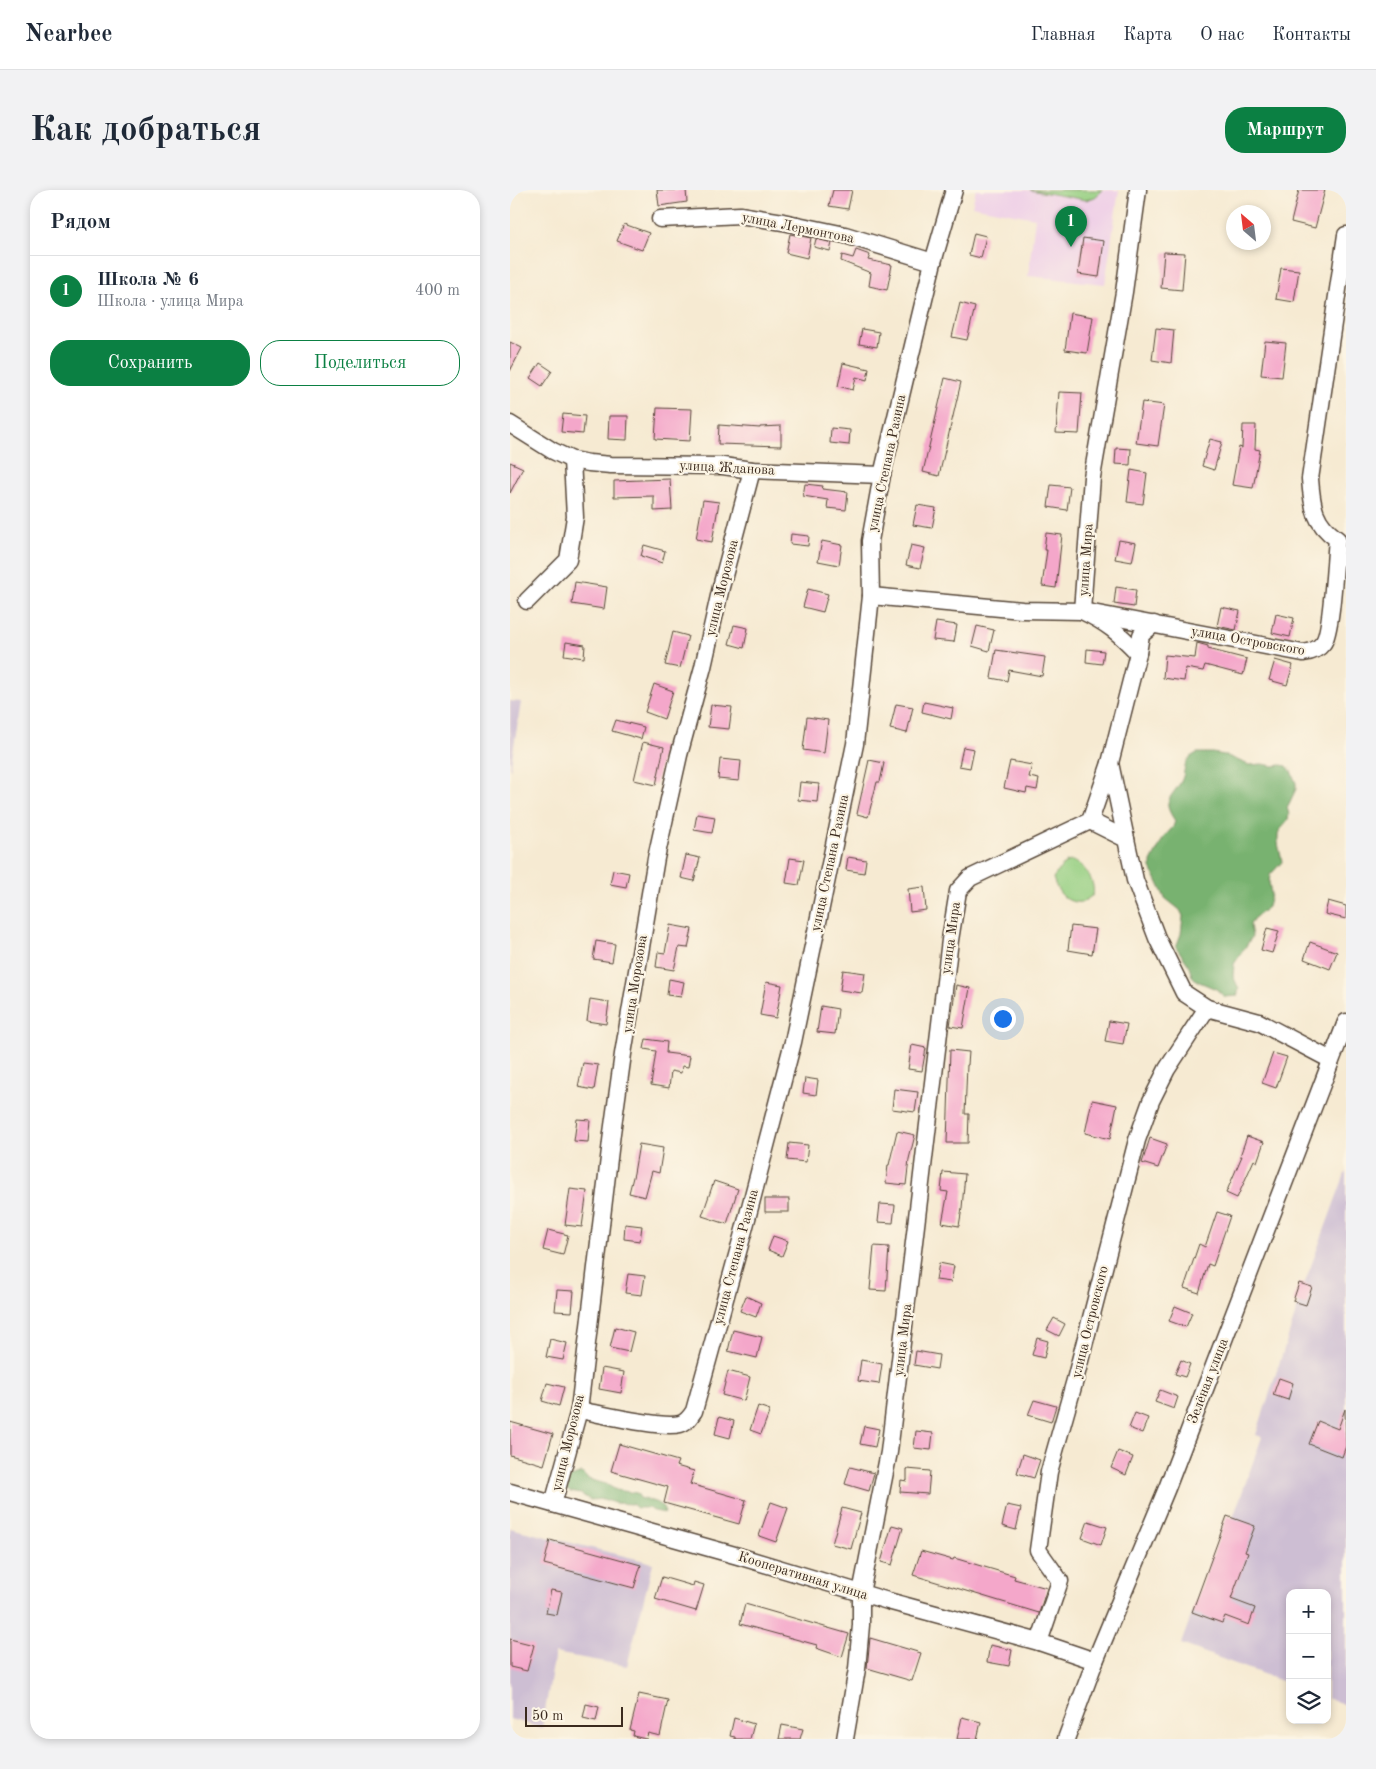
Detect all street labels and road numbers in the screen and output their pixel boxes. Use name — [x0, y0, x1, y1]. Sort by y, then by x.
street label: улица Лермонтова — [741, 210, 855, 246]
street label: улица Степана Разина — [866, 393, 908, 533]
street label: улица Жданова — [679, 459, 775, 478]
street label: улица Мира — [1076, 523, 1096, 597]
street label: улица Морозова — [703, 538, 741, 638]
street label: улица Островского — [1190, 624, 1306, 658]
street label: улица Степана Разина — [809, 793, 851, 933]
street label: улица Мира — [939, 901, 963, 975]
street label: улица Морозова — [620, 934, 650, 1034]
street label: улица Степана Разина — [711, 1188, 761, 1326]
street label: улица Островского — [1069, 1264, 1111, 1380]
street label: улица Мира — [892, 1303, 914, 1377]
street label: Зелёная улица — [1185, 1336, 1231, 1426]
street label: улица Морозова — [549, 1393, 587, 1493]
street label: Кооперативная улица — [736, 1550, 870, 1602]

